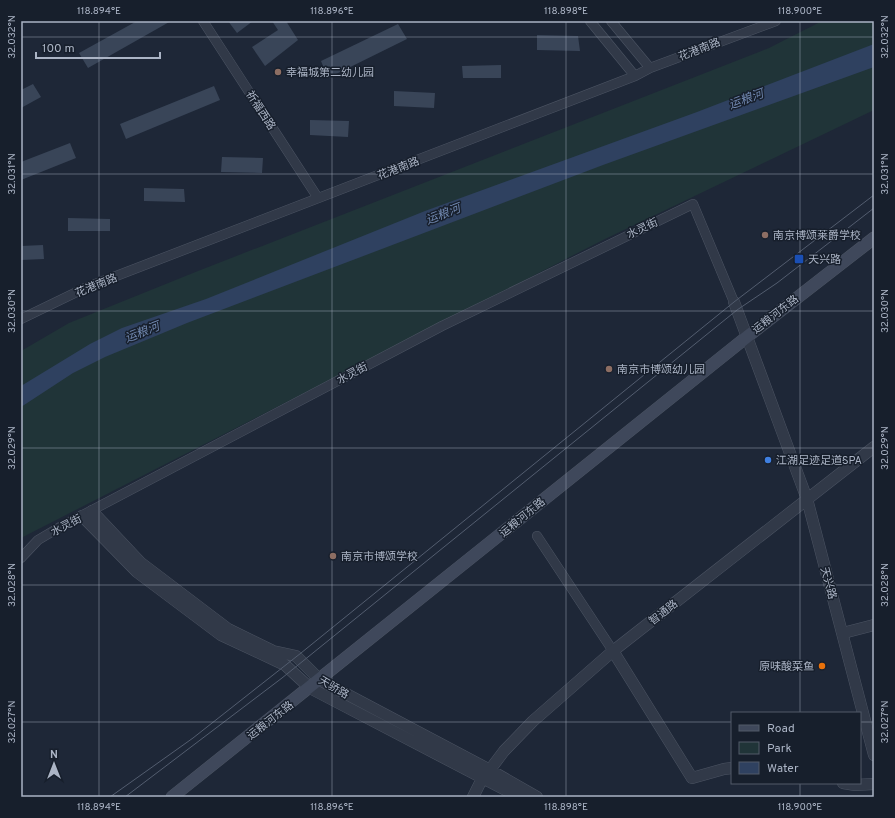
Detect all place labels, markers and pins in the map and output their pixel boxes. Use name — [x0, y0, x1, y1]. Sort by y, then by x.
place label: 幸福城第二幼儿园 — [286, 66, 374, 80]
marker: 幸福城第二幼儿园 — [273, 67, 283, 77]
place label: 南京博颂莱爵学校 — [773, 229, 861, 243]
marker: 南京博颂莱爵学校 — [760, 230, 770, 240]
marker: 天兴路 — [793, 253, 805, 265]
place label: 天兴路 — [808, 253, 841, 267]
place label: 南京市博颂幼儿园 — [617, 363, 705, 377]
marker: 南京市博颂幼儿园 — [604, 364, 614, 374]
place label: 江湖足迹足道·SPA — [776, 454, 862, 468]
marker: 江湖足迹足道·SPA — [763, 455, 773, 465]
place label: 南京市博颂学校 — [341, 550, 418, 564]
marker: 南京市博颂学校 — [328, 551, 338, 561]
place label: 原味酸菜鱼 — [759, 660, 814, 674]
marker: 原味酸菜鱼 — [817, 661, 827, 671]

